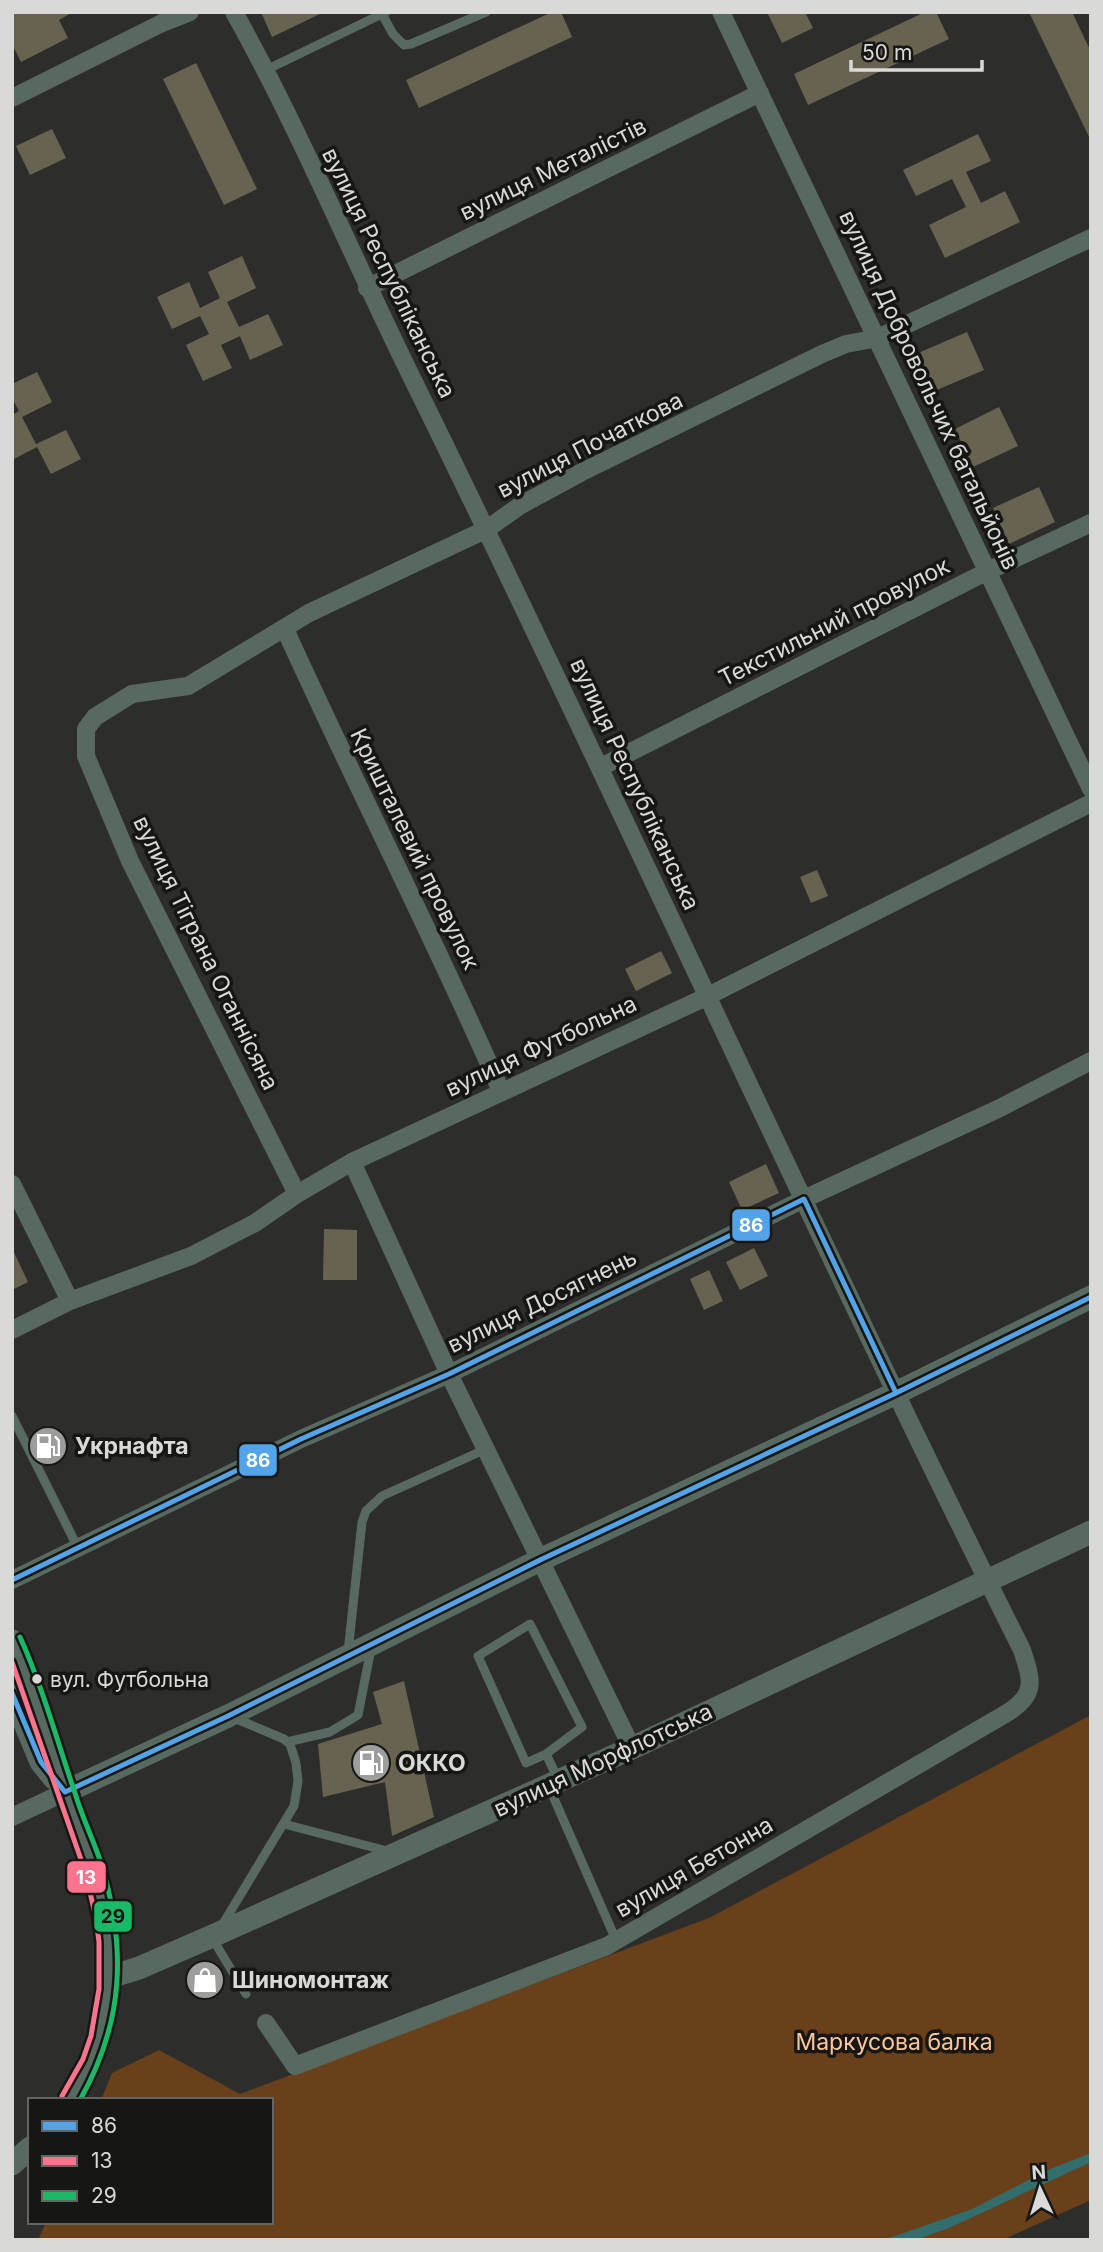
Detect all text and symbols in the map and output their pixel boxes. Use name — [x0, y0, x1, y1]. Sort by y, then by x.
scale bar — [851, 28, 982, 72]
text: 50 m — [862, 40, 912, 65]
street label: вулиця Металістів — [455, 112, 651, 226]
street label: вулиця Республіканська — [316, 143, 462, 403]
street label: вулиця Добровольчих батальйонів — [833, 206, 1025, 574]
street label: вулиця Початкова — [492, 386, 688, 504]
street label: Текстильний провулок — [714, 551, 955, 692]
street label: вулиця Республіканська — [564, 654, 706, 914]
street label: Кришталевий провулок — [344, 724, 486, 975]
street label: вулиця Тіграна Оганнісяна — [127, 811, 285, 1095]
street label: вулиця Футбольна — [441, 989, 641, 1103]
line badge: 86 — [731, 1208, 771, 1242]
text: 86 — [739, 1214, 763, 1237]
street label: вулиця Досягнень — [443, 1243, 641, 1359]
fuel station icon: Укрнафта — [27, 1425, 69, 1467]
place label: Укрнафта — [75, 1432, 189, 1460]
line badge: 86 — [238, 1443, 278, 1477]
text: 86 — [246, 1449, 270, 1472]
place label: вул. Футбольна — [50, 1667, 209, 1692]
marker: вул. Футбольна — [30, 1672, 44, 1686]
street label: вулиця Морфлотська — [489, 1697, 717, 1823]
fuel station icon: ОККО — [350, 1742, 392, 1784]
place label: ОККО — [398, 1749, 466, 1777]
street label: вулиця Бетонна — [610, 1811, 778, 1923]
line badge: 13 — [66, 1860, 107, 1894]
text: 13 — [76, 1866, 96, 1889]
line badge: 29 — [93, 1900, 133, 1933]
text: 29 — [101, 1905, 125, 1928]
shop icon: Шиномонтаж — [184, 1959, 226, 2001]
place label: Шиномонтаж — [232, 1966, 389, 1994]
park label: Маркусова балка — [795, 2028, 993, 2056]
legend — [28, 2098, 273, 2224]
text: 86 — [91, 2113, 117, 2138]
text: 13 — [91, 2148, 113, 2173]
north arrow — [1005, 2154, 1075, 2224]
text: N — [1031, 2161, 1047, 2185]
text: 29 — [91, 2183, 117, 2208]

